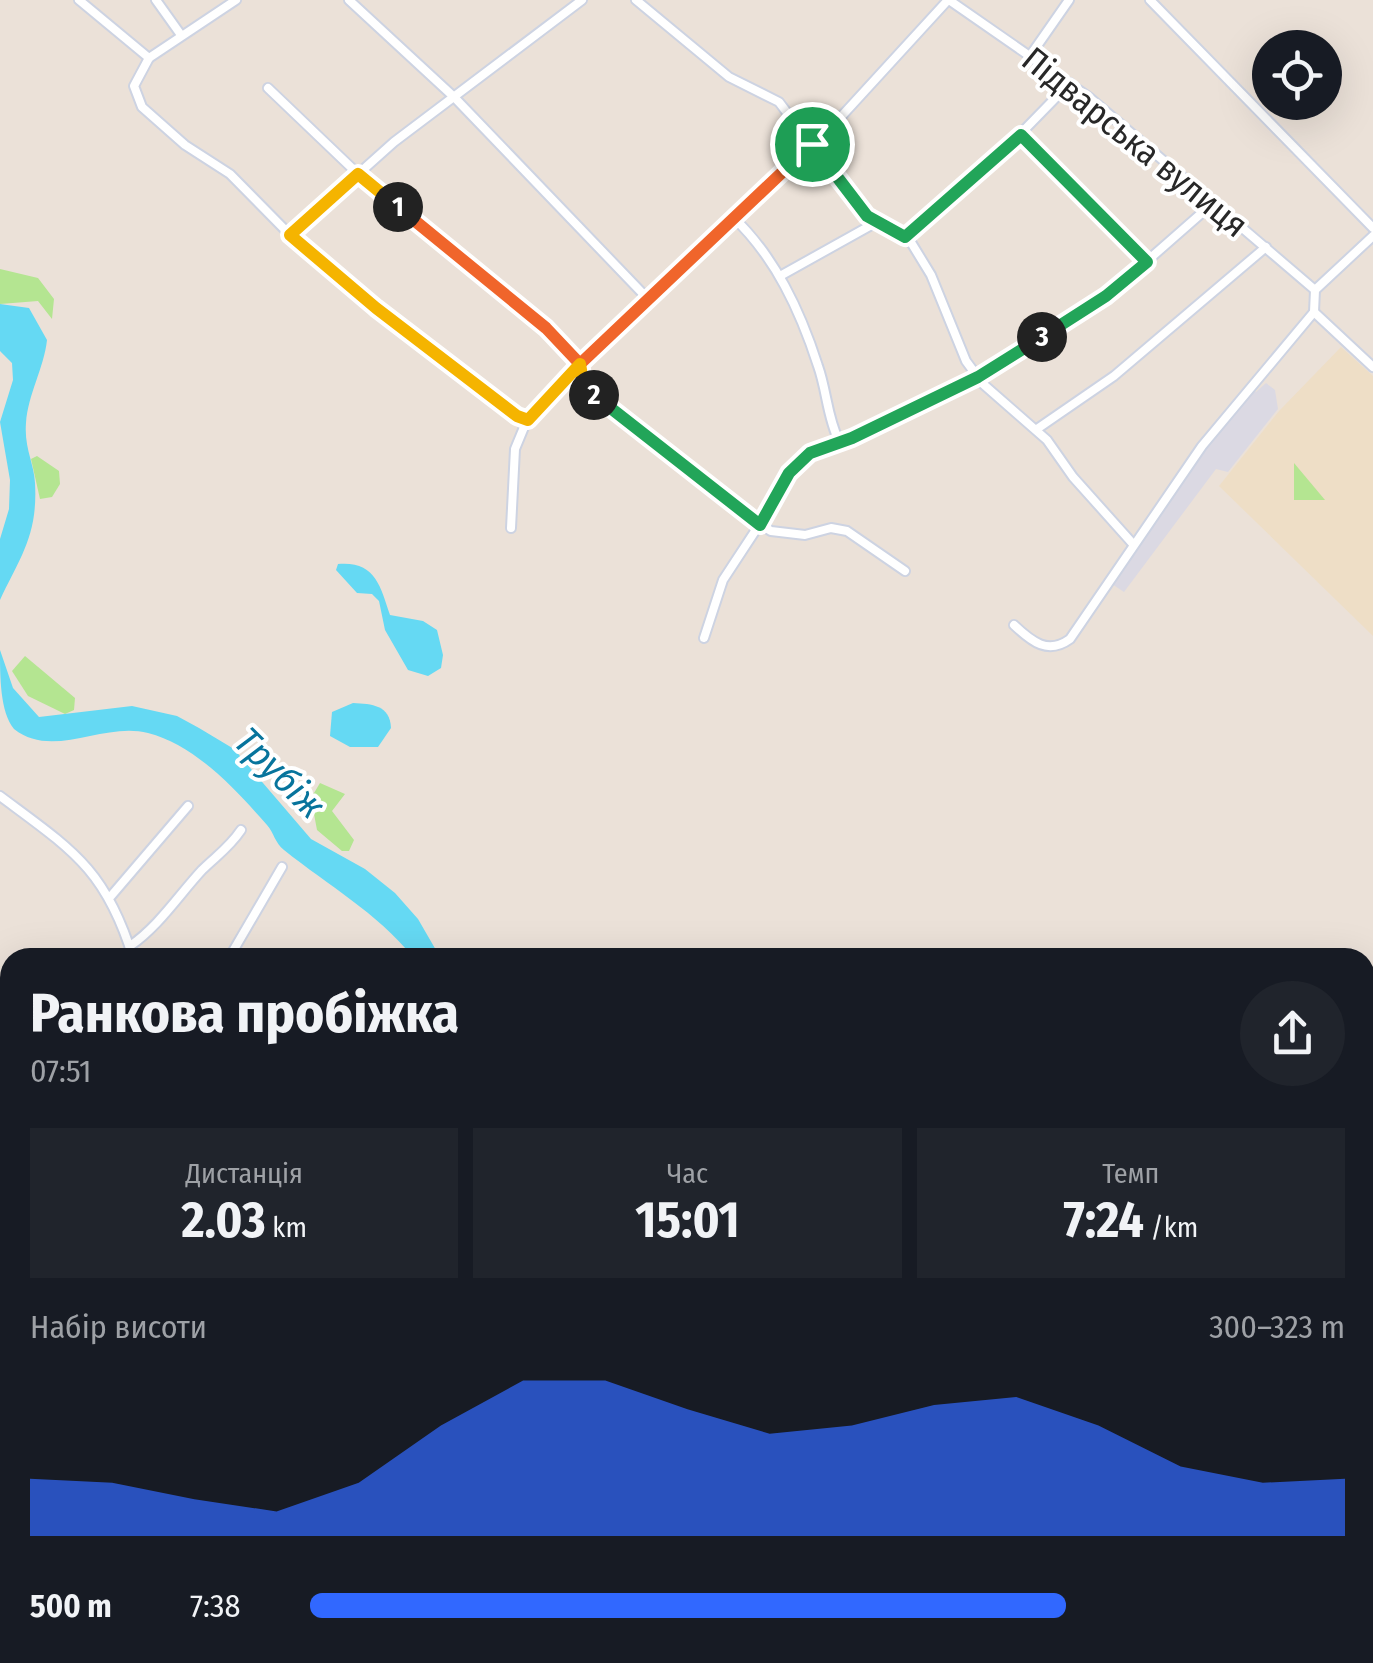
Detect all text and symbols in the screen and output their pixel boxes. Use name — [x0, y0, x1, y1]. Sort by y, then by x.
map controls — [1252, 30, 1342, 120]
button: locate — [1252, 30, 1342, 120]
street label: Підварська вулиця — [1014, 38, 1256, 246]
pin — [770, 102, 855, 187]
icon: arrive — [785, 117, 840, 172]
pin: 1 — [373, 182, 423, 232]
text: 1 — [392, 190, 404, 223]
pin: 3 — [1017, 312, 1067, 362]
text: 3 — [1035, 320, 1049, 353]
pin: 2 — [569, 370, 619, 420]
text: 2 — [588, 378, 600, 411]
water label: Трубіж — [225, 718, 335, 828]
text: Ранкова пробіжка — [30, 981, 459, 1047]
button: share — [1240, 981, 1345, 1086]
text: 07:51 — [30, 1052, 92, 1090]
text: Дистанція — [185, 1157, 303, 1190]
text: Час — [667, 1157, 708, 1190]
text: Темп — [1102, 1157, 1159, 1190]
text: 2.03 — [181, 1190, 266, 1250]
text: 15:01 — [635, 1190, 740, 1250]
text: 7:24 — [1063, 1190, 1144, 1250]
text: km — [266, 1211, 307, 1244]
text: /km — [1144, 1211, 1198, 1244]
text: Набір висоти — [30, 1308, 207, 1346]
text: 300–323 m — [1209, 1308, 1345, 1346]
text: 500 m — [30, 1587, 112, 1625]
text: 7:38 — [190, 1587, 240, 1625]

